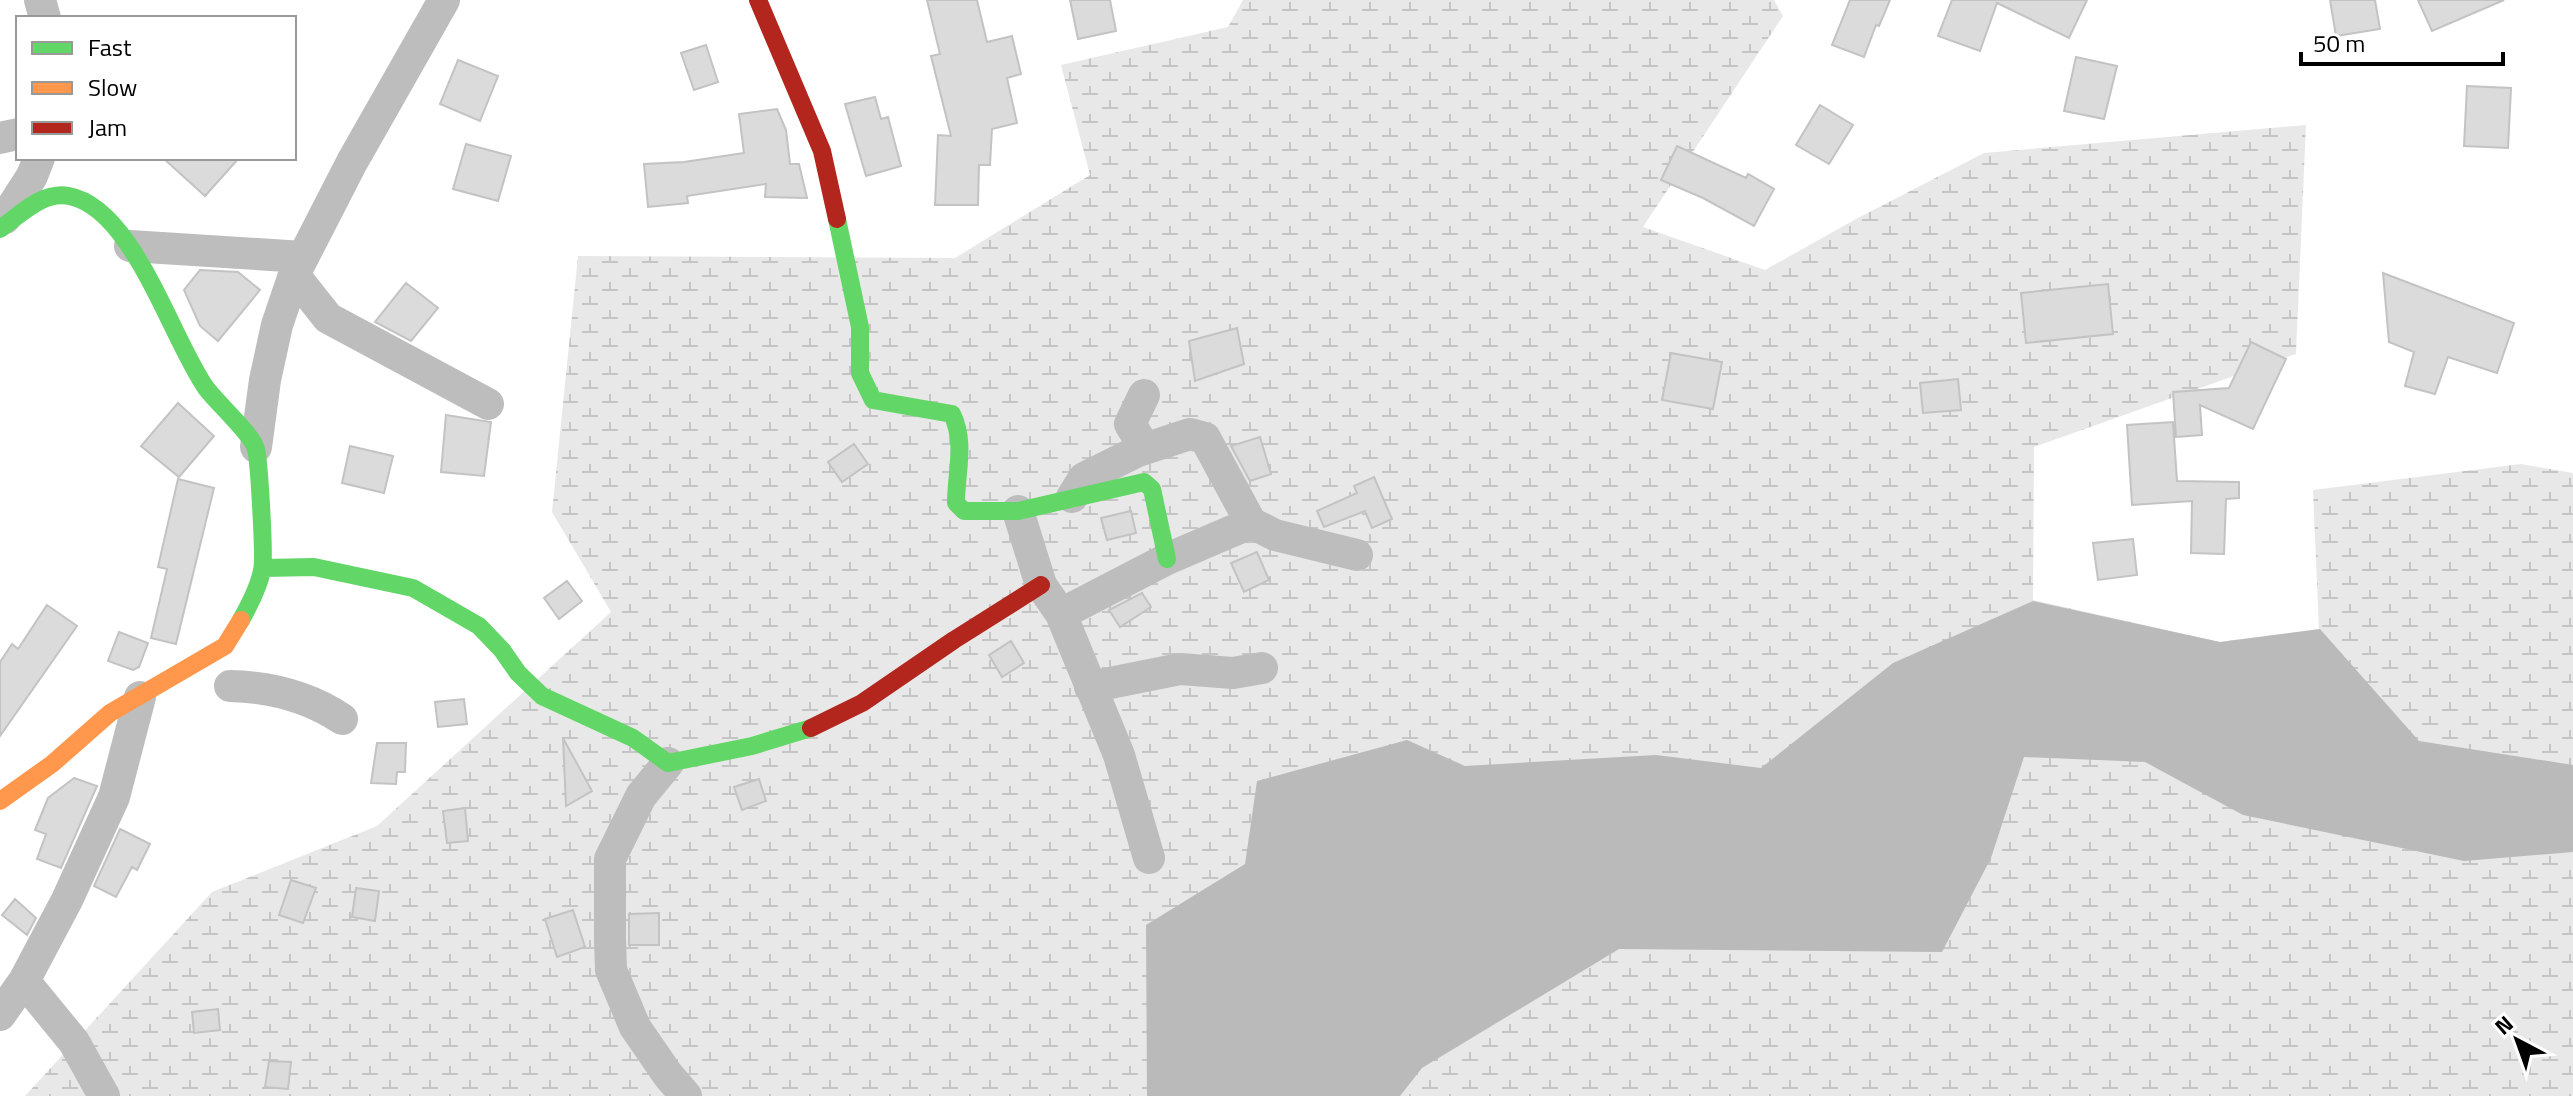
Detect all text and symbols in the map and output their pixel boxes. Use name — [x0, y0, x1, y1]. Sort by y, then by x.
legend — [16, 16, 296, 160]
scale bar — [2301, 16, 2503, 66]
text: 50 m — [2313, 25, 2365, 61]
text: Fast — [88, 29, 132, 65]
text: Slow — [88, 69, 137, 105]
text: Jam — [88, 109, 127, 145]
north arrow — [2477, 1000, 2557, 1080]
text: N — [2487, 1007, 2521, 1043]

